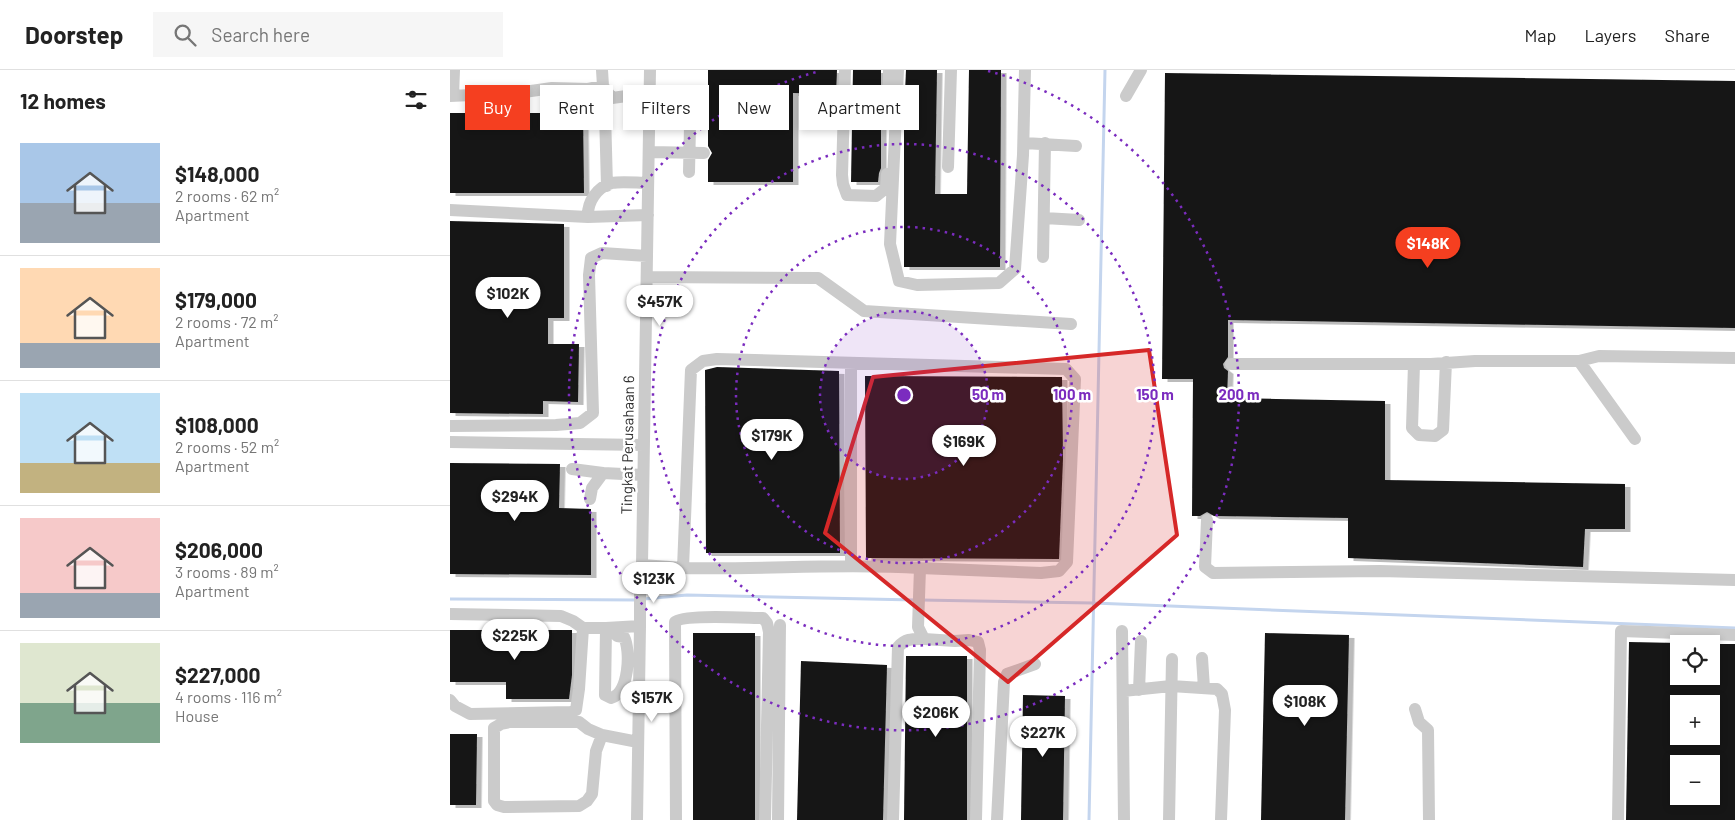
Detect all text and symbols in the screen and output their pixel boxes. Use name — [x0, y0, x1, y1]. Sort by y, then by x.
search box — [153, 12, 503, 57]
text: Doorstep — [25, 20, 123, 49]
icon: search — [171, 21, 199, 49]
text: Search here — [211, 23, 310, 46]
text: Map — [1524, 24, 1556, 46]
text: Layers — [1584, 24, 1637, 46]
text: Share — [1665, 24, 1710, 46]
chip: Buy — [465, 85, 530, 130]
chip: Rent — [540, 85, 613, 130]
chip: Filters — [623, 85, 709, 130]
chip: New — [719, 85, 789, 130]
chip: Apartment — [799, 85, 919, 130]
icon: filters — [402, 86, 430, 114]
text: 12 homes — [20, 88, 106, 113]
text: $148,000 — [175, 161, 259, 186]
icon: home — [60, 163, 120, 223]
text: 2 rooms · 62 m² — [175, 186, 279, 205]
text: Apartment — [175, 205, 250, 224]
pin: $148K — [1393, 226, 1463, 269]
text: $148K — [1406, 233, 1450, 252]
pin: $102K — [473, 276, 543, 319]
text: $102K — [487, 283, 529, 302]
pin: $457K — [625, 284, 695, 327]
text: $179,000 — [175, 287, 257, 312]
icon: home — [60, 288, 120, 348]
text: $457K — [637, 291, 683, 310]
text: 2 rooms · 72 m² — [175, 312, 278, 331]
text: Apartment — [175, 331, 250, 350]
street label: Tingkat Perusahaan 6 — [617, 375, 637, 515]
text: 50 m — [972, 385, 1004, 403]
text: 100 m — [1053, 385, 1091, 403]
text: 150 m — [1136, 385, 1174, 403]
text: 200 m — [1218, 385, 1260, 403]
centre of rings — [895, 386, 913, 404]
text: $108,000 — [175, 412, 259, 437]
icon: home — [60, 413, 120, 473]
pin: $179K — [737, 418, 807, 461]
pin: $169K — [929, 424, 999, 467]
text: $179K — [751, 425, 793, 444]
text: $169K — [943, 431, 985, 450]
text: 2 rooms · 52 m² — [175, 437, 279, 456]
text: Apartment — [175, 456, 250, 475]
pin: $294K — [480, 480, 550, 522]
text: $294K — [492, 486, 538, 505]
text: $206,000 — [175, 537, 263, 562]
icon: home — [60, 538, 120, 598]
text: 3 rooms · 89 m² — [175, 562, 279, 581]
pin: $123K — [619, 562, 689, 604]
text: $123K — [633, 568, 675, 587]
text: Apartment — [175, 581, 250, 600]
pin: $225K — [480, 618, 550, 661]
text: $225K — [492, 625, 538, 644]
map controls — [1670, 635, 1720, 805]
button: locate — [1670, 635, 1720, 685]
text: $227,000 — [175, 662, 261, 687]
icon: home — [60, 663, 120, 723]
pin: $157K — [617, 680, 687, 723]
pin: $108K — [1270, 684, 1340, 727]
text: 4 rooms · 116 m² — [175, 687, 282, 706]
text: $157K — [631, 687, 673, 706]
text: $108K — [1284, 691, 1326, 710]
button: + — [1670, 695, 1720, 745]
pin: $206K — [901, 696, 971, 738]
text: $206K — [913, 702, 959, 721]
text: House — [175, 706, 219, 725]
pin: $227K — [1008, 716, 1078, 758]
text: $227K — [1020, 722, 1066, 741]
button: − — [1670, 755, 1720, 805]

